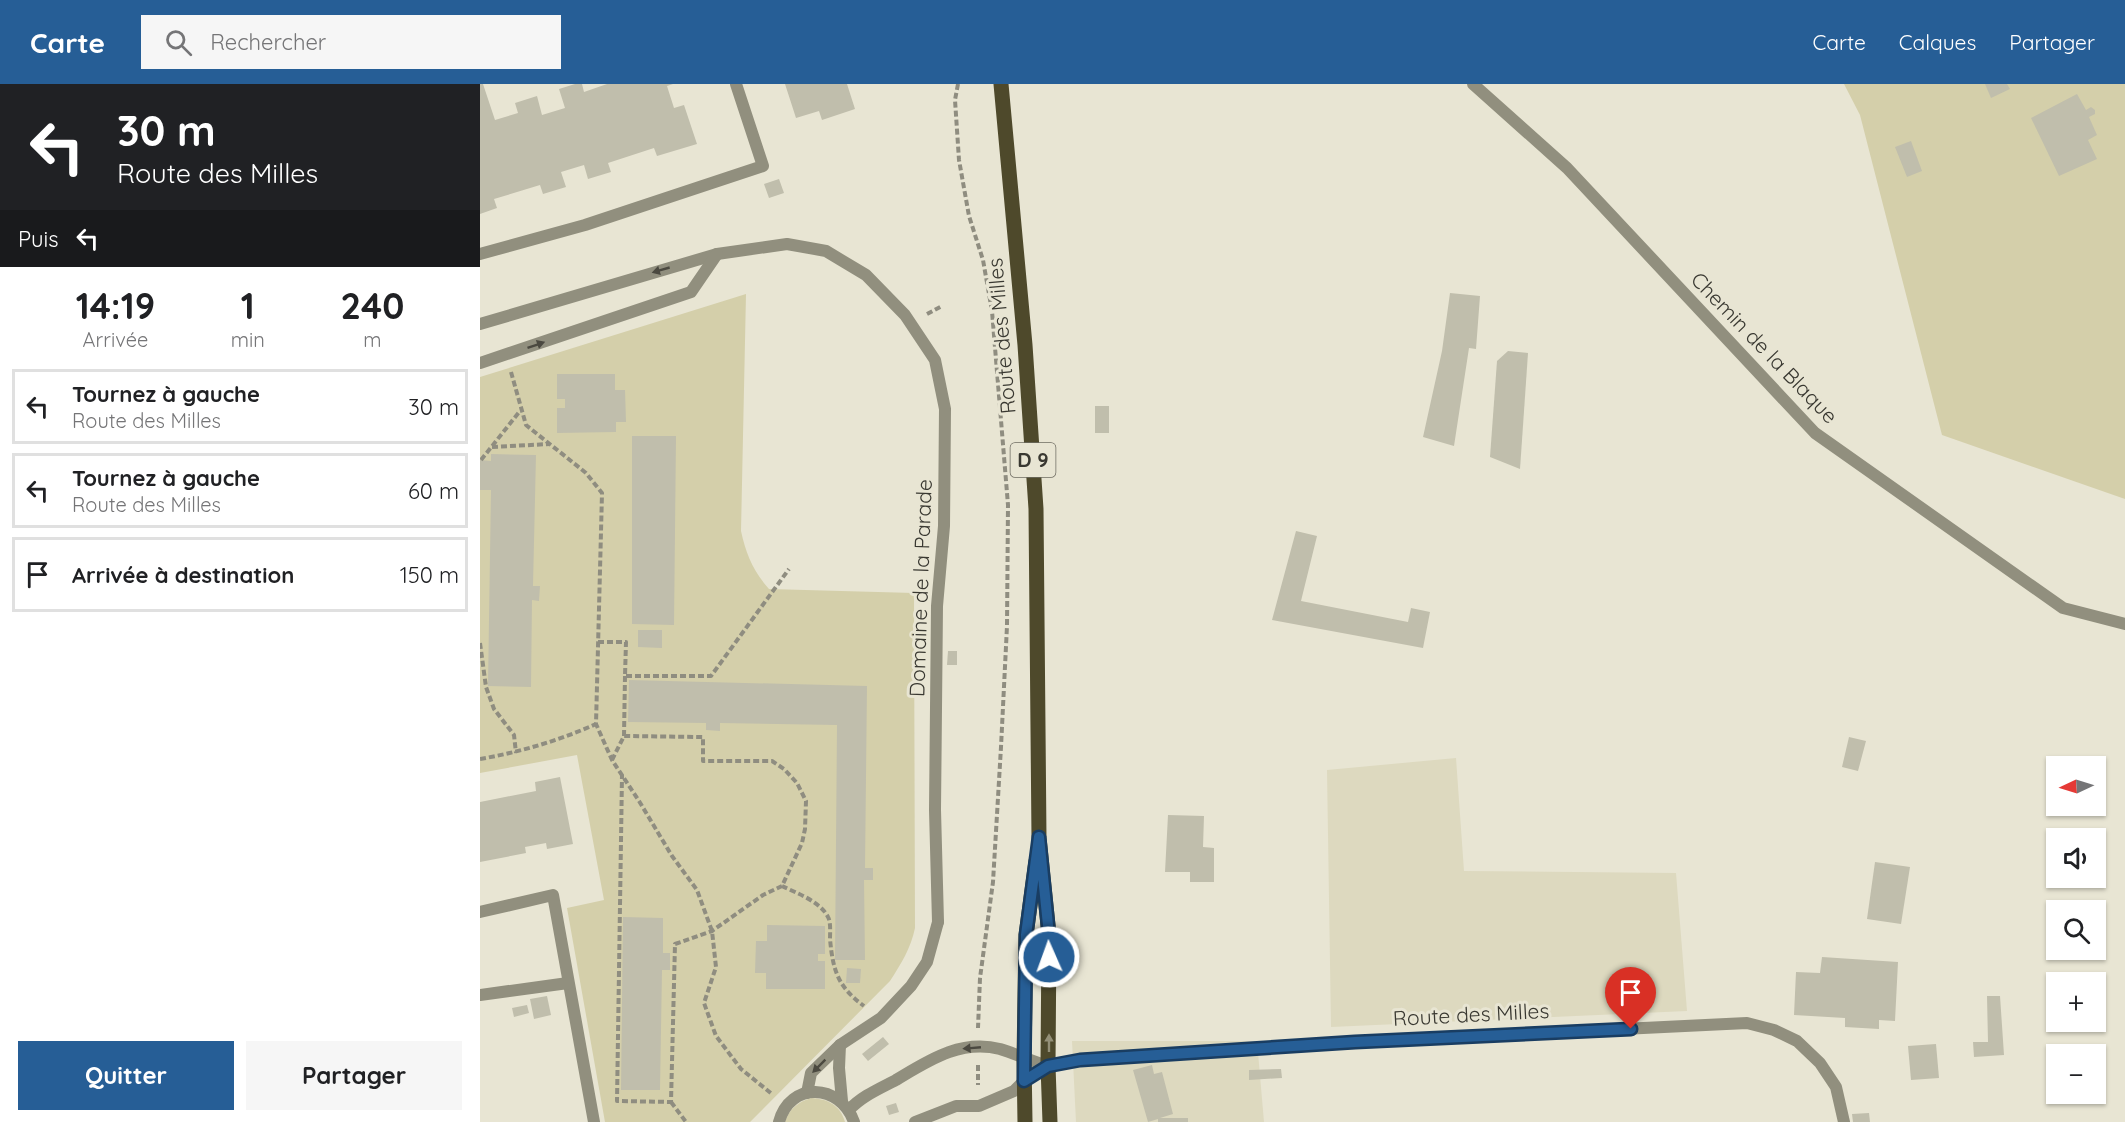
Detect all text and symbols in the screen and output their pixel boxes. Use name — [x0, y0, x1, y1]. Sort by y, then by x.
search box — [141, 15, 561, 69]
text: Carte — [30, 25, 105, 60]
icon: search — [162, 26, 195, 59]
text: Rechercher — [210, 28, 326, 56]
text: Carte — [1812, 29, 1866, 55]
text: Calques — [1899, 29, 1976, 55]
text: Partager — [2009, 29, 2095, 55]
text: 30 m — [117, 104, 216, 157]
icon: left — [18, 108, 96, 186]
text: Route des Milles — [117, 156, 318, 190]
icon: left — [71, 222, 104, 255]
text: Puis — [18, 225, 59, 253]
street label: Route des Milles — [981, 257, 1021, 415]
one-way arrow — [652, 266, 670, 275]
street label: Chemin de la Blaque — [1686, 266, 1844, 428]
text: 14:19 — [76, 283, 155, 328]
text: 1 — [241, 283, 255, 328]
text: 240 — [341, 283, 404, 328]
text: Arrivée — [83, 327, 148, 352]
text: min — [231, 327, 265, 352]
text: m — [363, 327, 382, 352]
one-way arrow — [527, 340, 545, 350]
text: Tournez à gauche — [72, 380, 260, 408]
icon: left — [21, 390, 54, 423]
text: 30 m — [408, 393, 459, 421]
text: Route des Milles — [72, 408, 221, 433]
road number: D 9 — [1010, 443, 1056, 477]
text: Tournez à gauche — [72, 464, 260, 492]
icon: left — [21, 474, 54, 507]
text: 60 m — [408, 477, 459, 505]
street label: Domaine de la Parade — [903, 479, 937, 697]
text: Route des Milles — [72, 492, 221, 517]
icon: arrive — [21, 558, 54, 591]
text: Arrivée à destination — [72, 561, 294, 589]
text: 150 m — [400, 561, 459, 589]
north arrow — [2046, 756, 2106, 816]
map controls — [2046, 756, 2106, 1104]
button: sound — [2046, 828, 2106, 888]
button: search — [2046, 900, 2106, 960]
position arrow — [1017, 925, 1081, 989]
pin — [1605, 967, 1656, 1029]
button: + — [2046, 972, 2106, 1032]
icon: arrive — [1614, 976, 1647, 1009]
street label: Route des Milles — [1392, 997, 1550, 1031]
one-way arrow — [1044, 1033, 1053, 1052]
button: Quitter — [18, 1041, 234, 1110]
button: Partager — [246, 1041, 462, 1110]
one-way arrow — [962, 1043, 981, 1052]
button: − — [2046, 1044, 2106, 1104]
one-way arrow — [812, 1059, 826, 1073]

